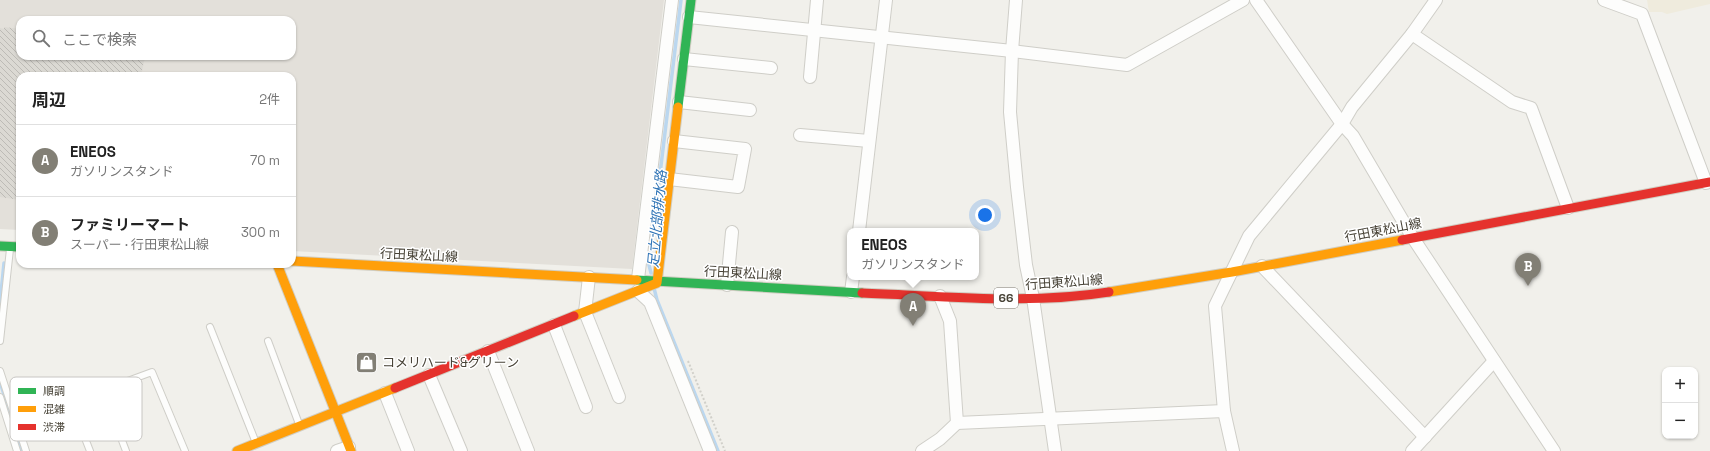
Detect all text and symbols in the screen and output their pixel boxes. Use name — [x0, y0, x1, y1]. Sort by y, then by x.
search box — [16, 16, 296, 60]
icon: search — [30, 27, 52, 49]
text: ここで検索 — [62, 30, 137, 49]
text: 周辺 — [32, 89, 66, 111]
text: 2件 — [259, 91, 280, 108]
text: ENEOS — [70, 142, 116, 161]
text: A — [41, 152, 49, 169]
text: 70 m — [250, 152, 280, 169]
text: ガソリンスタンド — [70, 163, 174, 180]
water label: 足立北部排水路 — [644, 168, 670, 269]
your location — [975, 205, 995, 225]
street label: 行田東松山線 — [1343, 214, 1423, 246]
text: ファミリーマート — [70, 215, 190, 234]
text: B — [41, 224, 49, 241]
text: 300 m — [241, 224, 280, 241]
popup — [847, 228, 979, 280]
text: ENEOS — [861, 235, 907, 254]
text: スーパー · 行田東松山線 — [70, 236, 209, 253]
street label: 行田東松山線 — [380, 244, 458, 266]
pin: B — [1515, 253, 1541, 286]
text: ガソリンスタンド — [861, 256, 965, 273]
street label: 行田東松山線 — [704, 262, 782, 284]
street label: 行田東松山線 — [1024, 271, 1104, 293]
road number: 66 — [994, 288, 1018, 308]
pin: A — [900, 293, 926, 326]
shop icon: コメリハード&グリーン — [354, 349, 380, 375]
place label: コメリハード&グリーン — [382, 354, 519, 371]
map controls — [1662, 367, 1698, 439]
button: + — [1662, 367, 1698, 403]
legend — [10, 377, 142, 441]
text: 順調 — [43, 384, 65, 398]
text: 混雑 — [43, 402, 65, 416]
button: − — [1662, 403, 1698, 439]
text: 渋滞 — [43, 420, 65, 434]

